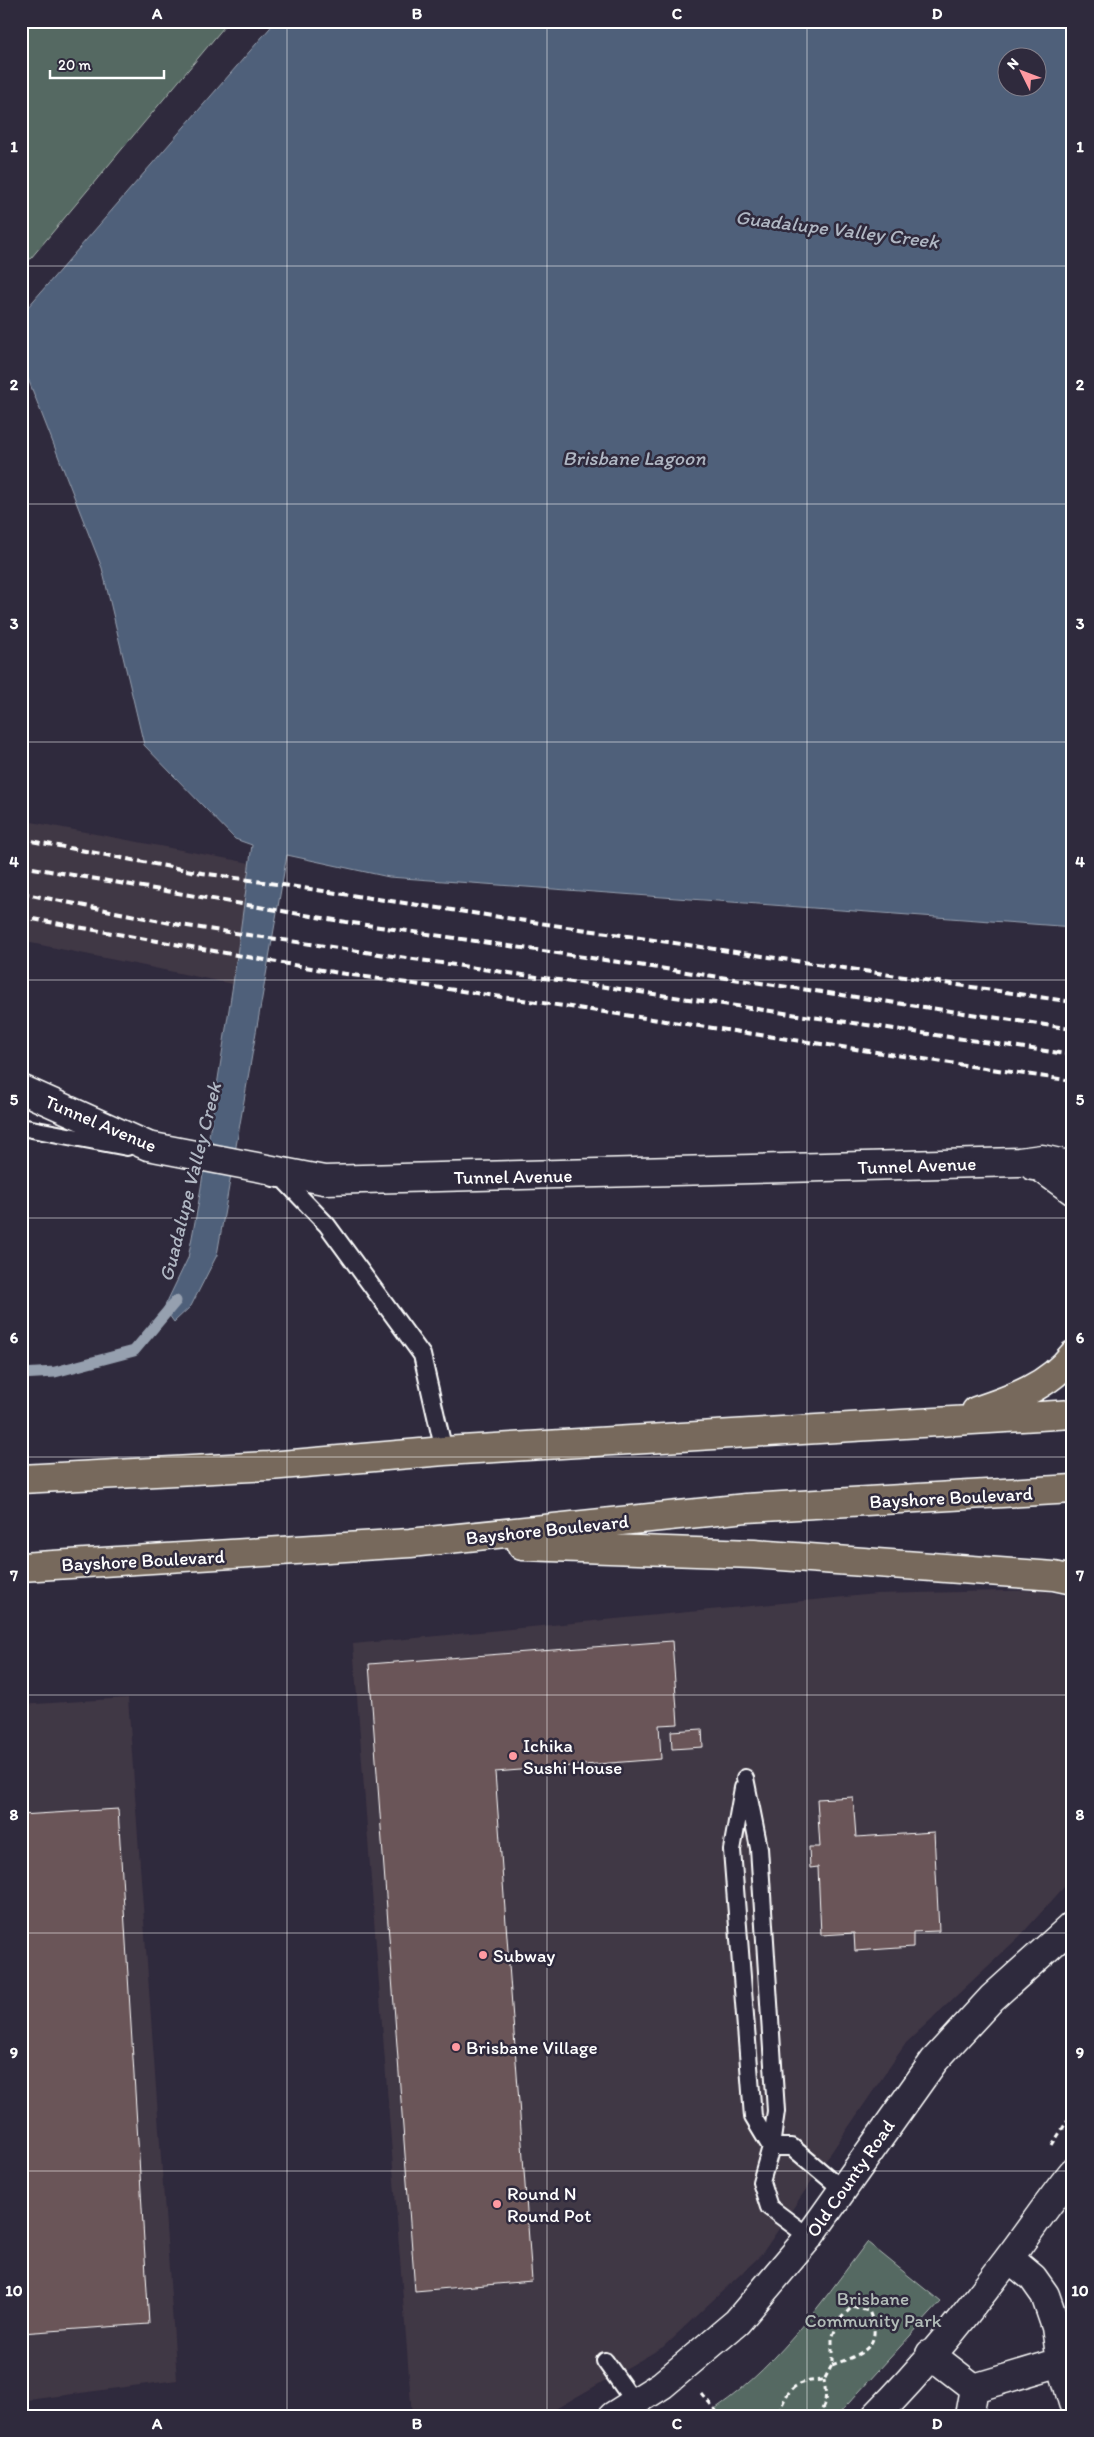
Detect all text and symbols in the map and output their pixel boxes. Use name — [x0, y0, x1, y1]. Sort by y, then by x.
text: A — [151, 4, 163, 23]
text: B — [412, 4, 423, 23]
text: C — [672, 4, 683, 23]
text: D — [932, 4, 943, 23]
scale bar — [50, 48, 164, 80]
north arrow — [996, 48, 1046, 98]
text: N — [1003, 54, 1022, 73]
text: 20 m — [58, 56, 92, 74]
text: 1 — [10, 137, 18, 156]
text: 1 — [1076, 137, 1084, 156]
water label: Guadalupe Valley Creek — [734, 205, 942, 254]
text: 2 — [10, 375, 19, 394]
text: 2 — [1076, 375, 1085, 394]
water label: Brisbane Lagoon — [563, 446, 706, 470]
text: 3 — [10, 614, 19, 633]
text: 3 — [1076, 614, 1085, 633]
text: 4 — [9, 852, 19, 871]
text: 4 — [1075, 852, 1085, 871]
water label: Guadalupe Valley Creek — [154, 1078, 227, 1284]
text: 5 — [10, 1090, 19, 1109]
street label: Tunnel Avenue — [42, 1090, 160, 1157]
text: 5 — [1076, 1090, 1085, 1109]
street label: Tunnel Avenue — [857, 1152, 977, 1179]
street label: Tunnel Avenue — [453, 1164, 573, 1189]
text: 6 — [10, 1328, 19, 1347]
text: 6 — [1076, 1328, 1085, 1347]
street label: Bayshore Boulevard — [869, 1482, 1033, 1513]
street label: Bayshore Boulevard — [465, 1510, 630, 1549]
street label: Bayshore Boulevard — [61, 1545, 225, 1576]
text: 7 — [9, 1566, 18, 1585]
text: 7 — [1075, 1566, 1084, 1585]
place label: Ichika Sushi House — [523, 1734, 622, 1779]
marker: Ichika Sushi House — [507, 1750, 519, 1762]
text: 8 — [10, 1805, 19, 1824]
text: 8 — [1076, 1805, 1085, 1824]
place label: Subway — [493, 1944, 555, 1967]
marker: Subway — [477, 1949, 489, 1961]
place label: Brisbane Village — [466, 2036, 598, 2059]
marker: Brisbane Village — [450, 2041, 462, 2053]
text: 9 — [10, 2043, 18, 2062]
text: 9 — [1076, 2043, 1084, 2062]
street label: Old County Road — [801, 2114, 900, 2242]
place label: Round N Round Pot — [507, 2182, 591, 2227]
marker: Round N Round Pot — [491, 2198, 503, 2210]
text: 10 — [5, 2281, 23, 2300]
text: 10 — [1071, 2281, 1089, 2300]
park label: Brisbane Community Park — [804, 2287, 942, 2332]
text: A — [151, 2414, 163, 2433]
text: B — [412, 2414, 423, 2433]
text: C — [672, 2414, 683, 2433]
text: D — [932, 2414, 943, 2433]

